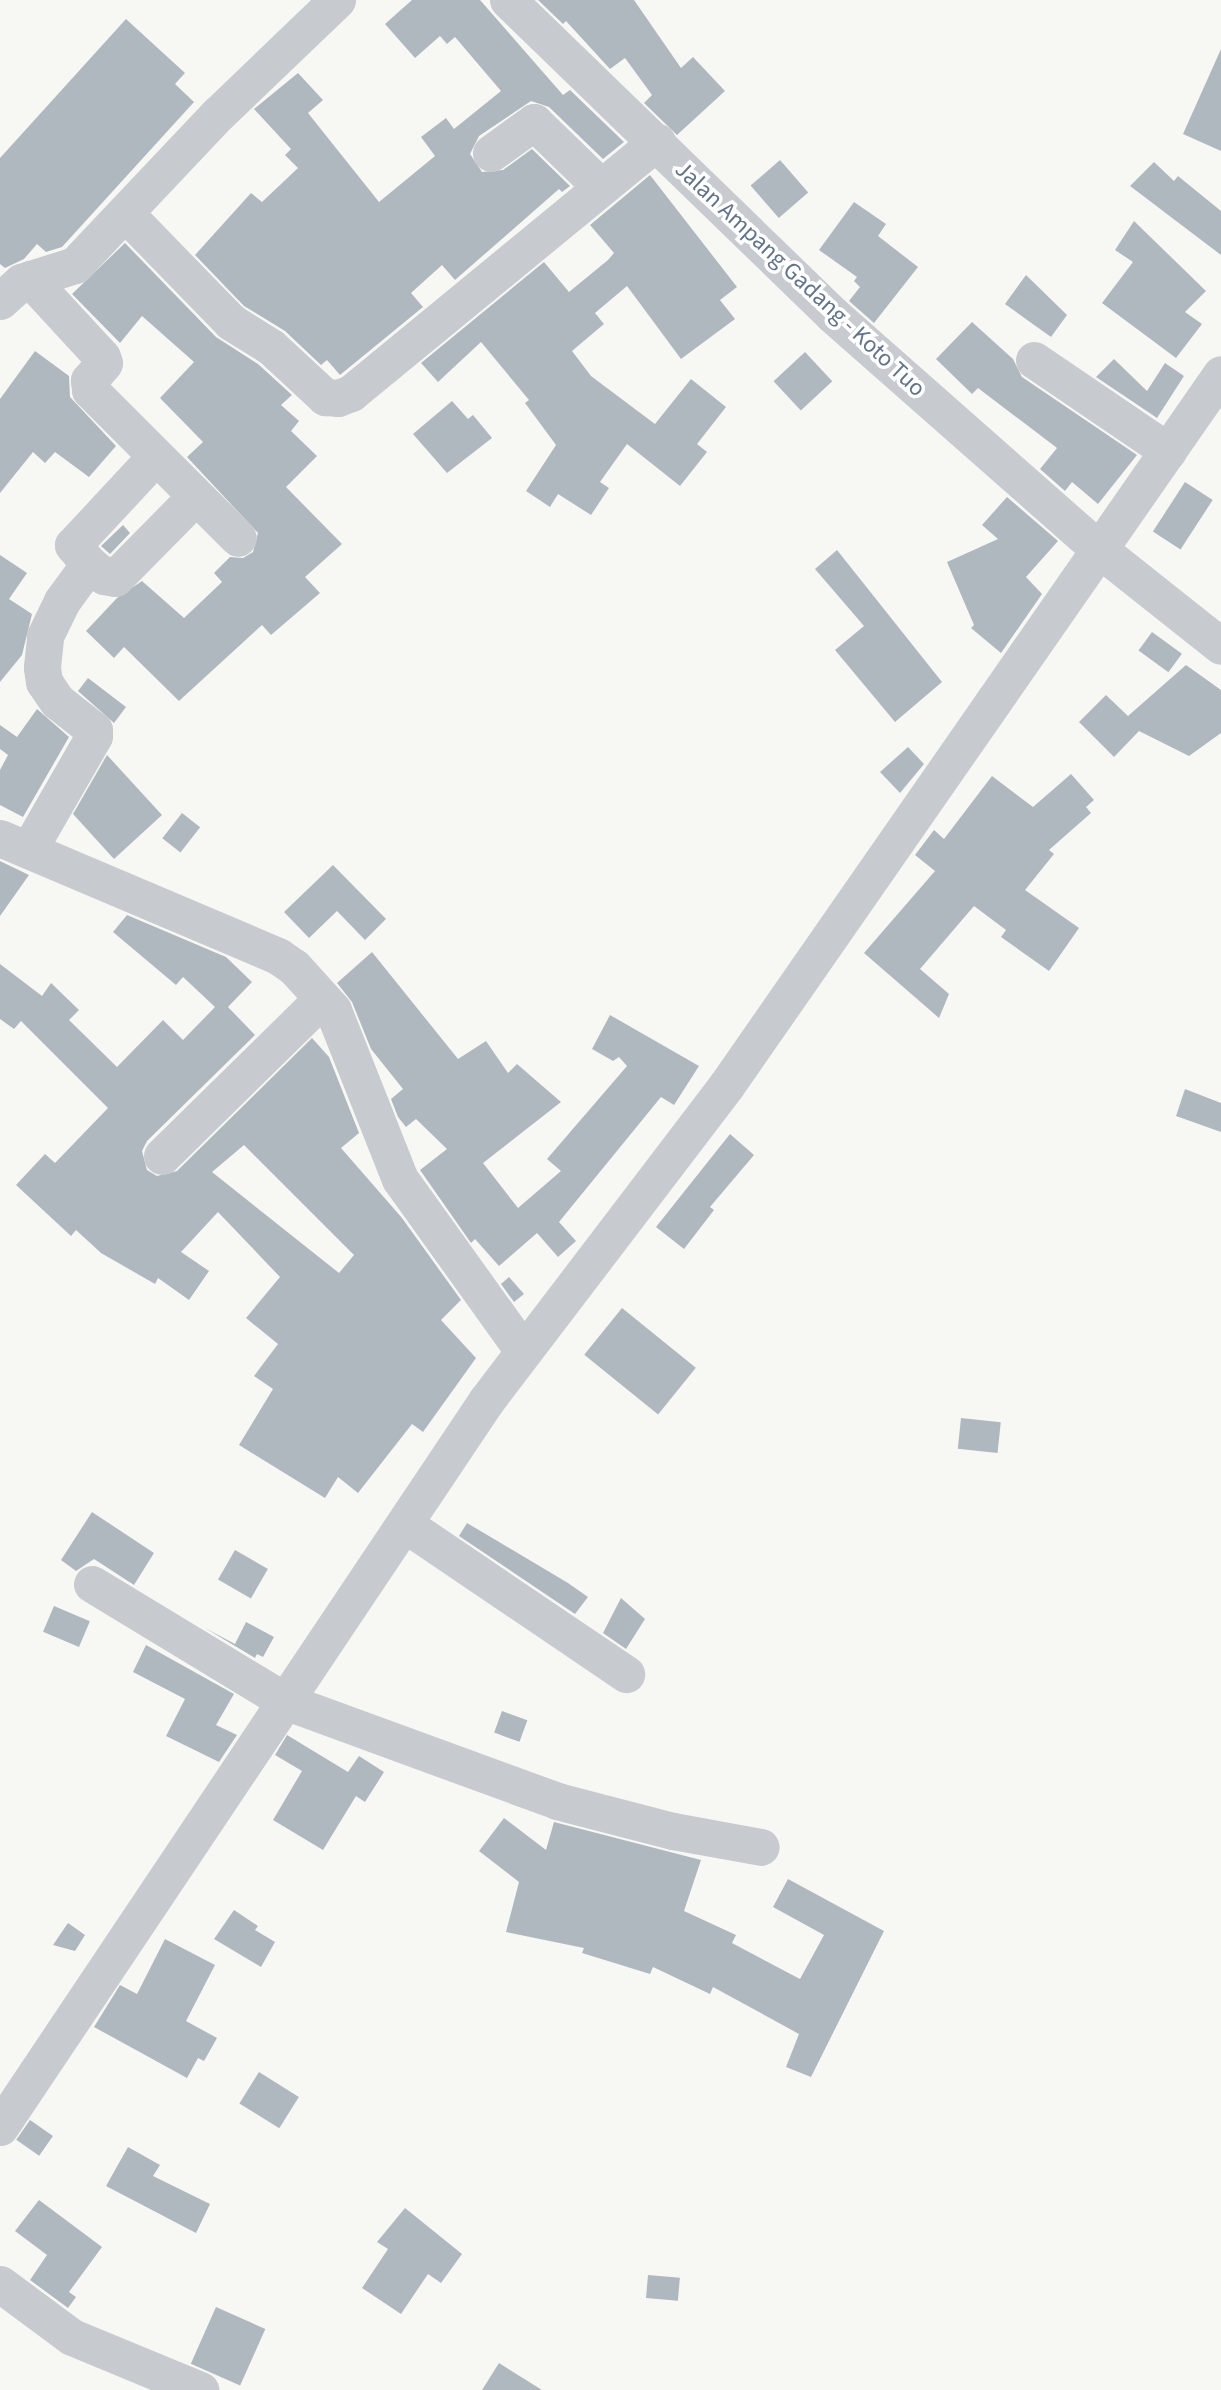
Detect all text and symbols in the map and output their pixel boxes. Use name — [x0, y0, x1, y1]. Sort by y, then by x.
street label: Jalan Ampang Gadang - Koto Tuo — [669, 155, 931, 403]

